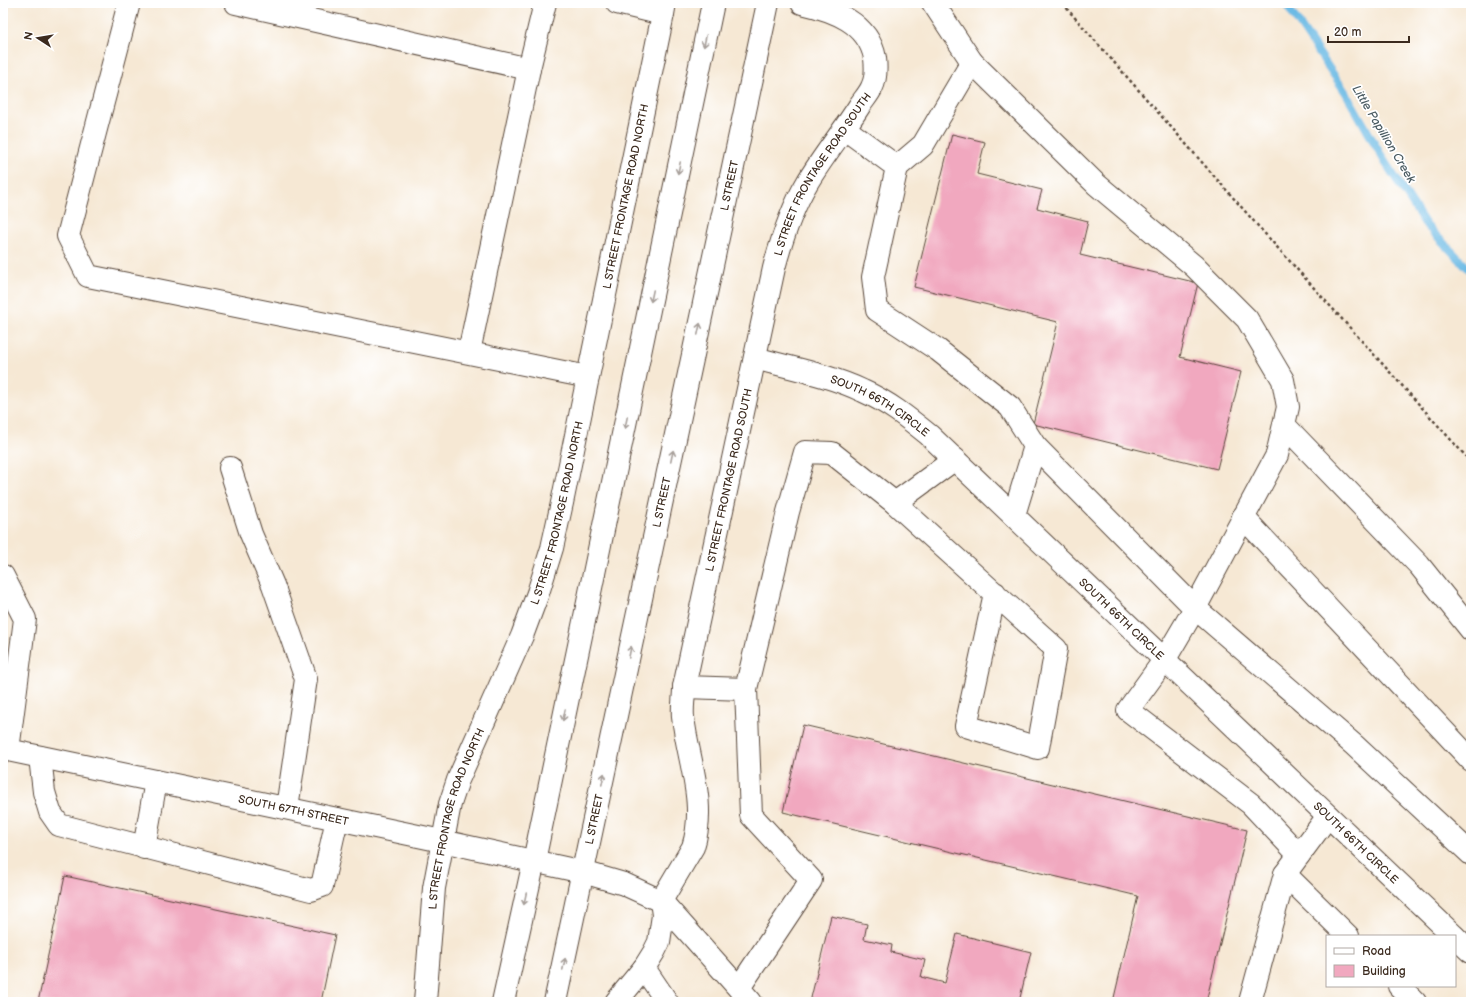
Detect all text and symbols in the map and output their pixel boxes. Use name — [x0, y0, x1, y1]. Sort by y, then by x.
north arrow — [18, 18, 58, 58]
scale bar — [1328, 18, 1409, 44]
text: 20 m — [1334, 25, 1361, 40]
text: N — [21, 31, 36, 41]
one-way arrow — [701, 34, 709, 47]
water label: Little Papillion Creek — [1348, 83, 1419, 187]
street label: L STREET FRONTAGE ROAD SOUTH — [772, 90, 874, 257]
street label: L STREET FRONTAGE ROAD NORTH — [600, 103, 651, 290]
street label: L STREET — [718, 159, 741, 212]
one-way arrow — [674, 162, 682, 175]
one-way arrow — [648, 289, 656, 302]
one-way arrow — [695, 323, 703, 336]
street label: SOUTH 66TH CIRCLE — [829, 373, 932, 440]
street label: L STREET FRONTAGE ROAD SOUTH — [703, 387, 755, 573]
one-way arrow — [622, 416, 630, 429]
street label: L STREET FRONTAGE ROAD NORTH — [528, 420, 586, 607]
one-way arrow — [668, 450, 676, 463]
street label: L STREET — [650, 476, 674, 529]
street label: SOUTH 66TH CIRCLE — [1076, 576, 1166, 663]
one-way arrow — [627, 645, 635, 658]
one-way arrow — [560, 708, 568, 721]
street label: L STREET FRONTAGE ROAD NORTH — [426, 726, 487, 910]
one-way arrow — [600, 773, 608, 786]
street label: L STREET — [583, 792, 606, 846]
street label: SOUTH 67TH STREET — [237, 793, 350, 828]
street label: SOUTH 66TH CIRCLE — [1311, 799, 1401, 886]
one-way arrow — [521, 892, 529, 905]
legend — [1326, 935, 1456, 987]
text: Road — [1362, 944, 1391, 959]
one-way arrow — [560, 958, 568, 971]
text: Building — [1362, 964, 1406, 979]

